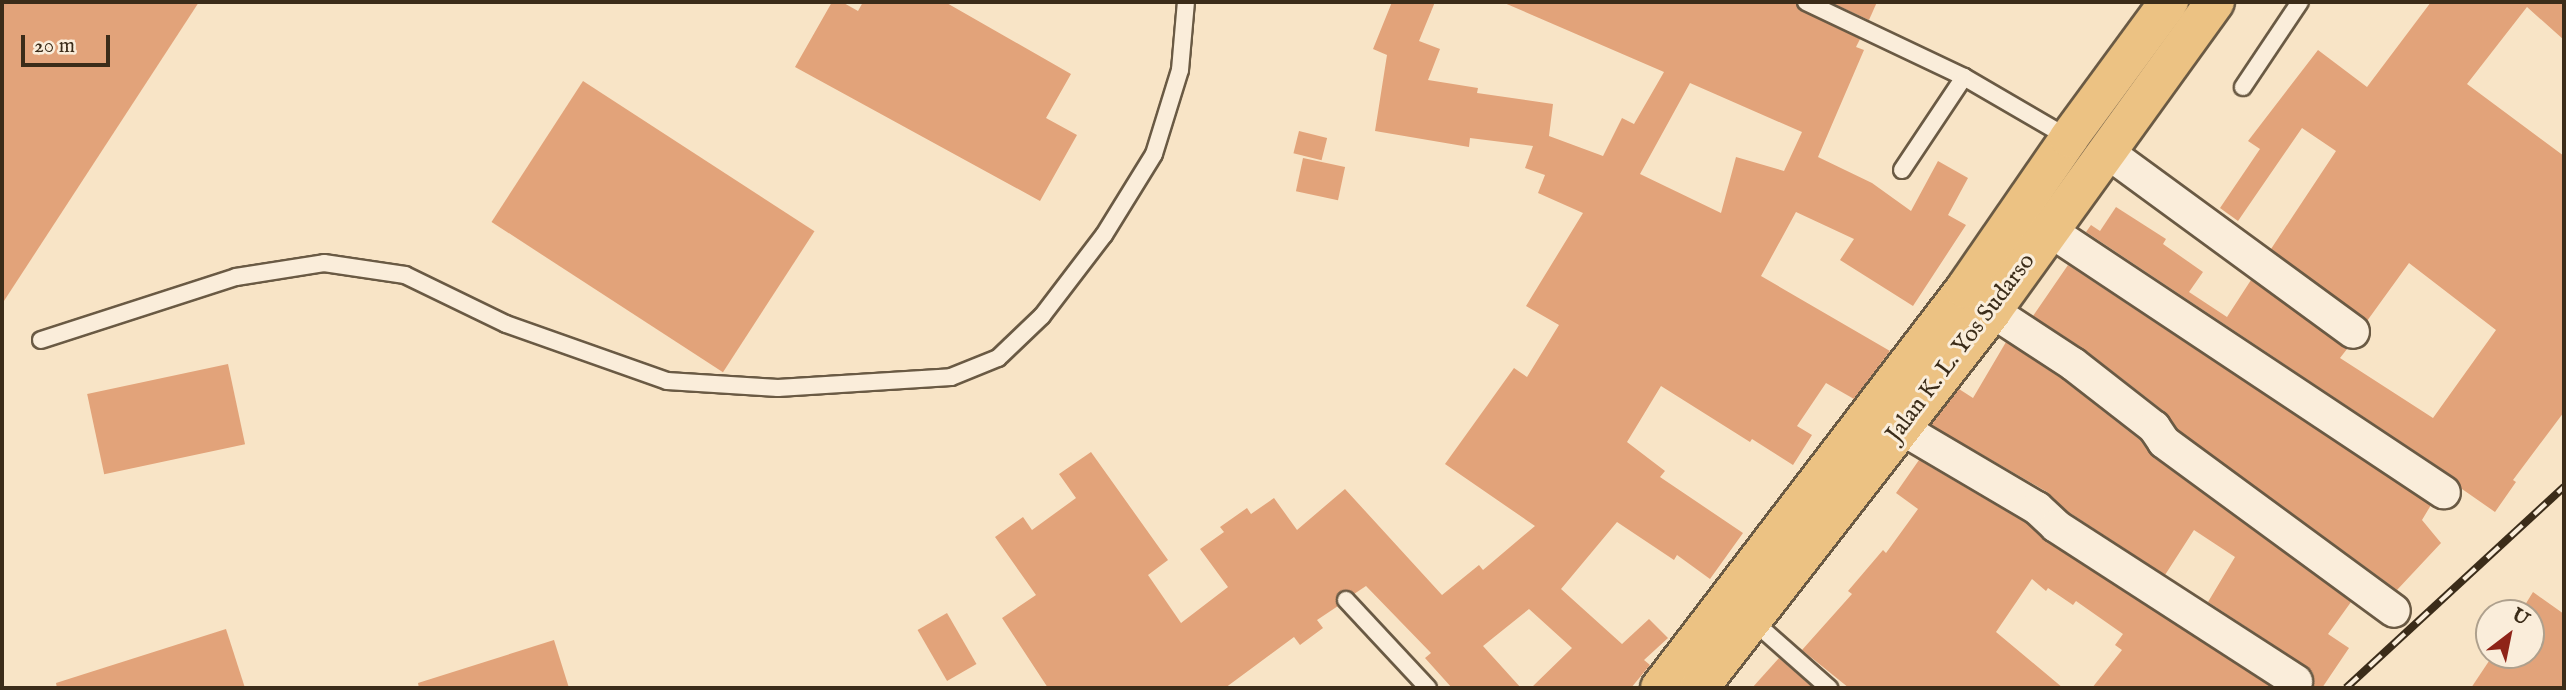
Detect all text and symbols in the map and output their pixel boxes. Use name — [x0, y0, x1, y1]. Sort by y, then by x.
scale bar — [24, 21, 114, 65]
text: 20 m — [34, 33, 75, 60]
street label: Jalan K. L. Yos Sudarso — [1880, 248, 2042, 448]
north arrow — [2475, 599, 2545, 669]
text: U — [2507, 603, 2533, 632]

